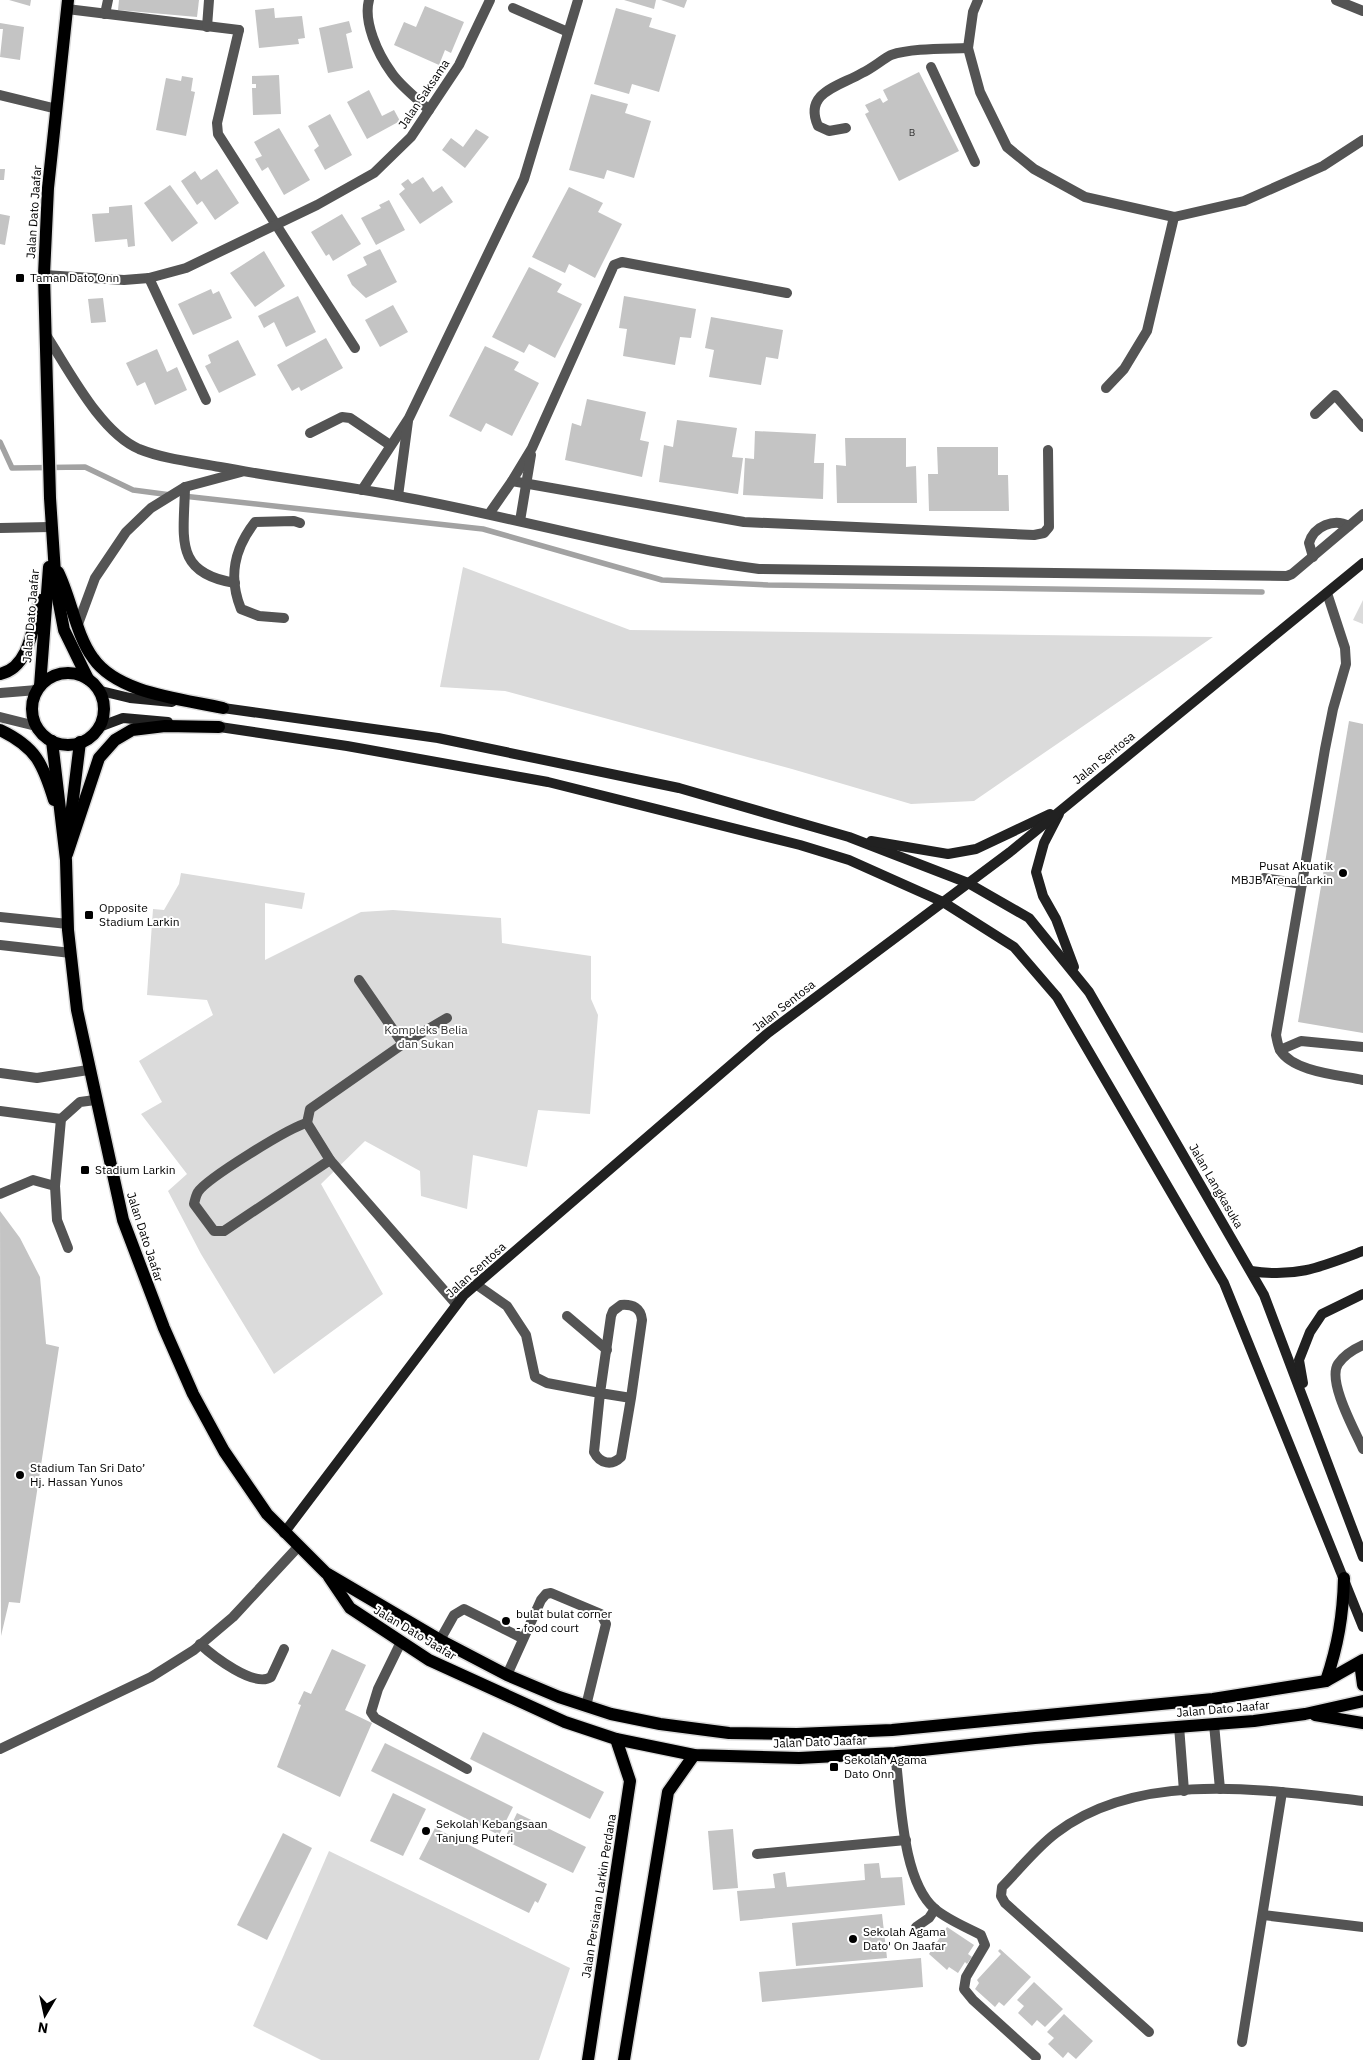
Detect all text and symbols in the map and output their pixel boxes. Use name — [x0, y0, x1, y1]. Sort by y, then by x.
street label: Jalan Saksama — [395, 56, 453, 131]
house number: B — [909, 126, 915, 139]
street label: Jalan Dato Jaafar — [23, 164, 44, 259]
place label: Taman Dato Onn — [30, 270, 119, 285]
marker: Taman Dato Onn — [14, 272, 26, 284]
street label: Jalan Dato Jaafar — [19, 568, 42, 663]
street label: Jalan Sentosa — [1070, 728, 1138, 787]
place label: Pusat Akuatik MBJB Arena Larkin — [1231, 858, 1334, 887]
marker: Pusat Akuatik MBJB Arena Larkin — [1337, 867, 1349, 879]
place label: Opposite Stadium Larkin — [99, 900, 180, 929]
marker: Opposite Stadium Larkin — [83, 909, 95, 921]
street label: Jalan Sentosa — [749, 976, 818, 1035]
park label: Kompleks Belia dan Sukan — [384, 1022, 468, 1051]
street label: Jalan Langkasuka — [1186, 1141, 1247, 1231]
place label: Stadium Larkin — [95, 1162, 176, 1177]
marker: Stadium Larkin — [79, 1164, 91, 1176]
street label: Jalan Dato Jaafar — [124, 1190, 167, 1284]
street label: Jalan Sentosa — [443, 1238, 509, 1300]
place label: Stadium Tan Sri Dato’ Hj. Hassan Yunos — [30, 1460, 145, 1489]
marker: Stadium Tan Sri Dato’ Hj. Hassan Yunos — [14, 1469, 26, 1481]
street label: Jalan Dato Jaafar — [371, 1602, 460, 1663]
place label: bulat bulat corner - food court — [516, 1606, 612, 1635]
marker: bulat bulat corner - food court — [500, 1615, 512, 1627]
street label: Jalan Dato Jaafar — [1176, 1697, 1271, 1720]
street label: Jalan Dato Jaafar — [773, 1732, 868, 1751]
place label: Sekolah Agama Dato Onn — [844, 1752, 928, 1781]
marker: Sekolah Agama Dato Onn — [828, 1761, 840, 1773]
street label: Jalan Persiaran Larkin Perdana — [578, 1812, 619, 1979]
place label: Sekolah Kebangsaan Tanjung Puteri — [436, 1816, 548, 1845]
marker: Sekolah Kebangsaan Tanjung Puteri — [420, 1825, 432, 1837]
place label: Sekolah Agama Dato' On Jaafar — [863, 1924, 947, 1953]
marker: Sekolah Agama Dato' On Jaafar — [847, 1933, 859, 1945]
north arrow — [20, 1990, 70, 2040]
text: N — [37, 2018, 49, 2038]

